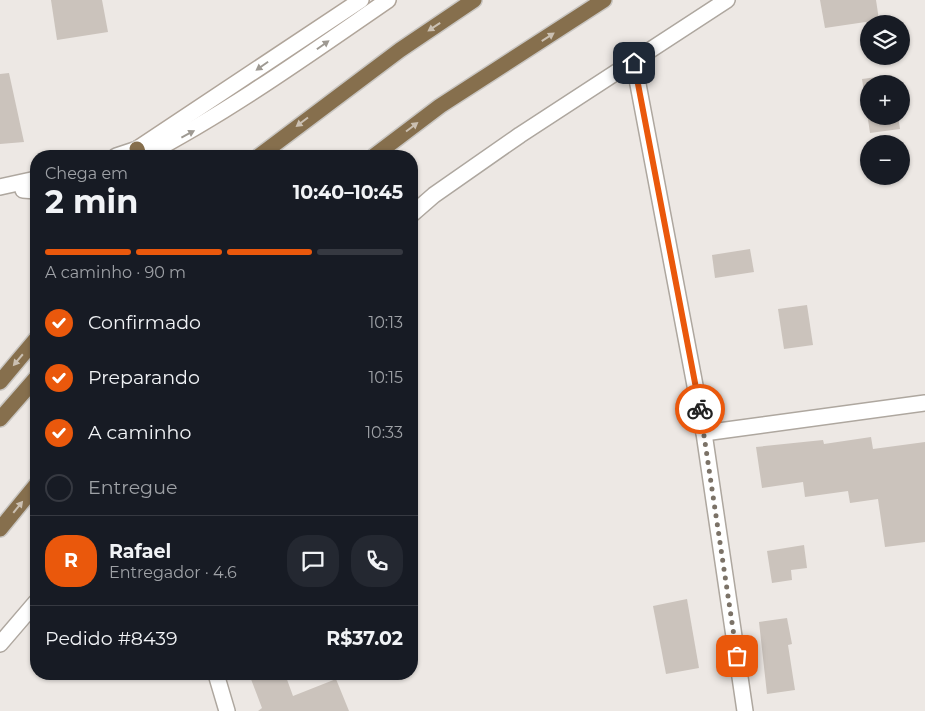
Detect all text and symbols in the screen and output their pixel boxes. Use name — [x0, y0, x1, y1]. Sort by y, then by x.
map controls — [860, 15, 910, 185]
button: layers — [860, 15, 910, 65]
one-way arrow — [427, 22, 441, 32]
one-way arrow — [541, 32, 554, 41]
one-way arrow — [317, 40, 330, 50]
pin — [613, 42, 655, 84]
icon: home — [620, 49, 648, 77]
one-way arrow — [256, 61, 269, 71]
button: + — [860, 75, 910, 125]
one-way arrow — [295, 117, 309, 127]
one-way arrow — [405, 122, 419, 132]
one-way arrow — [181, 129, 194, 138]
button: − — [860, 135, 910, 185]
text: Chega em — [45, 164, 128, 183]
text: 10:40–10:45 — [293, 181, 403, 204]
text: 2 min — [45, 182, 138, 221]
text: A caminho · 90 m — [45, 263, 186, 282]
icon: check — [45, 309, 73, 337]
text: Confirmado — [88, 311, 201, 334]
text: 10:13 — [368, 313, 403, 332]
one-way arrow — [13, 354, 24, 366]
icon: check — [45, 364, 73, 392]
text: Preparando — [88, 366, 200, 389]
text: 10:15 — [368, 368, 403, 387]
courier — [675, 384, 725, 434]
icon: bike — [686, 395, 714, 423]
icon: check — [45, 419, 73, 447]
text: A caminho — [88, 421, 191, 444]
text: 10:33 — [365, 423, 403, 442]
text: Entregue — [88, 476, 177, 499]
one-way arrow — [13, 501, 24, 514]
button: chat — [287, 535, 339, 587]
button: phone — [351, 535, 403, 587]
text: Rafael — [109, 540, 171, 563]
text: R — [64, 549, 78, 572]
text: Entregador · 4.6 — [109, 563, 237, 582]
text: Pedido #8439 — [45, 627, 178, 650]
text: R$37.02 — [326, 627, 403, 650]
pin — [716, 635, 758, 677]
icon: bag — [723, 642, 751, 670]

